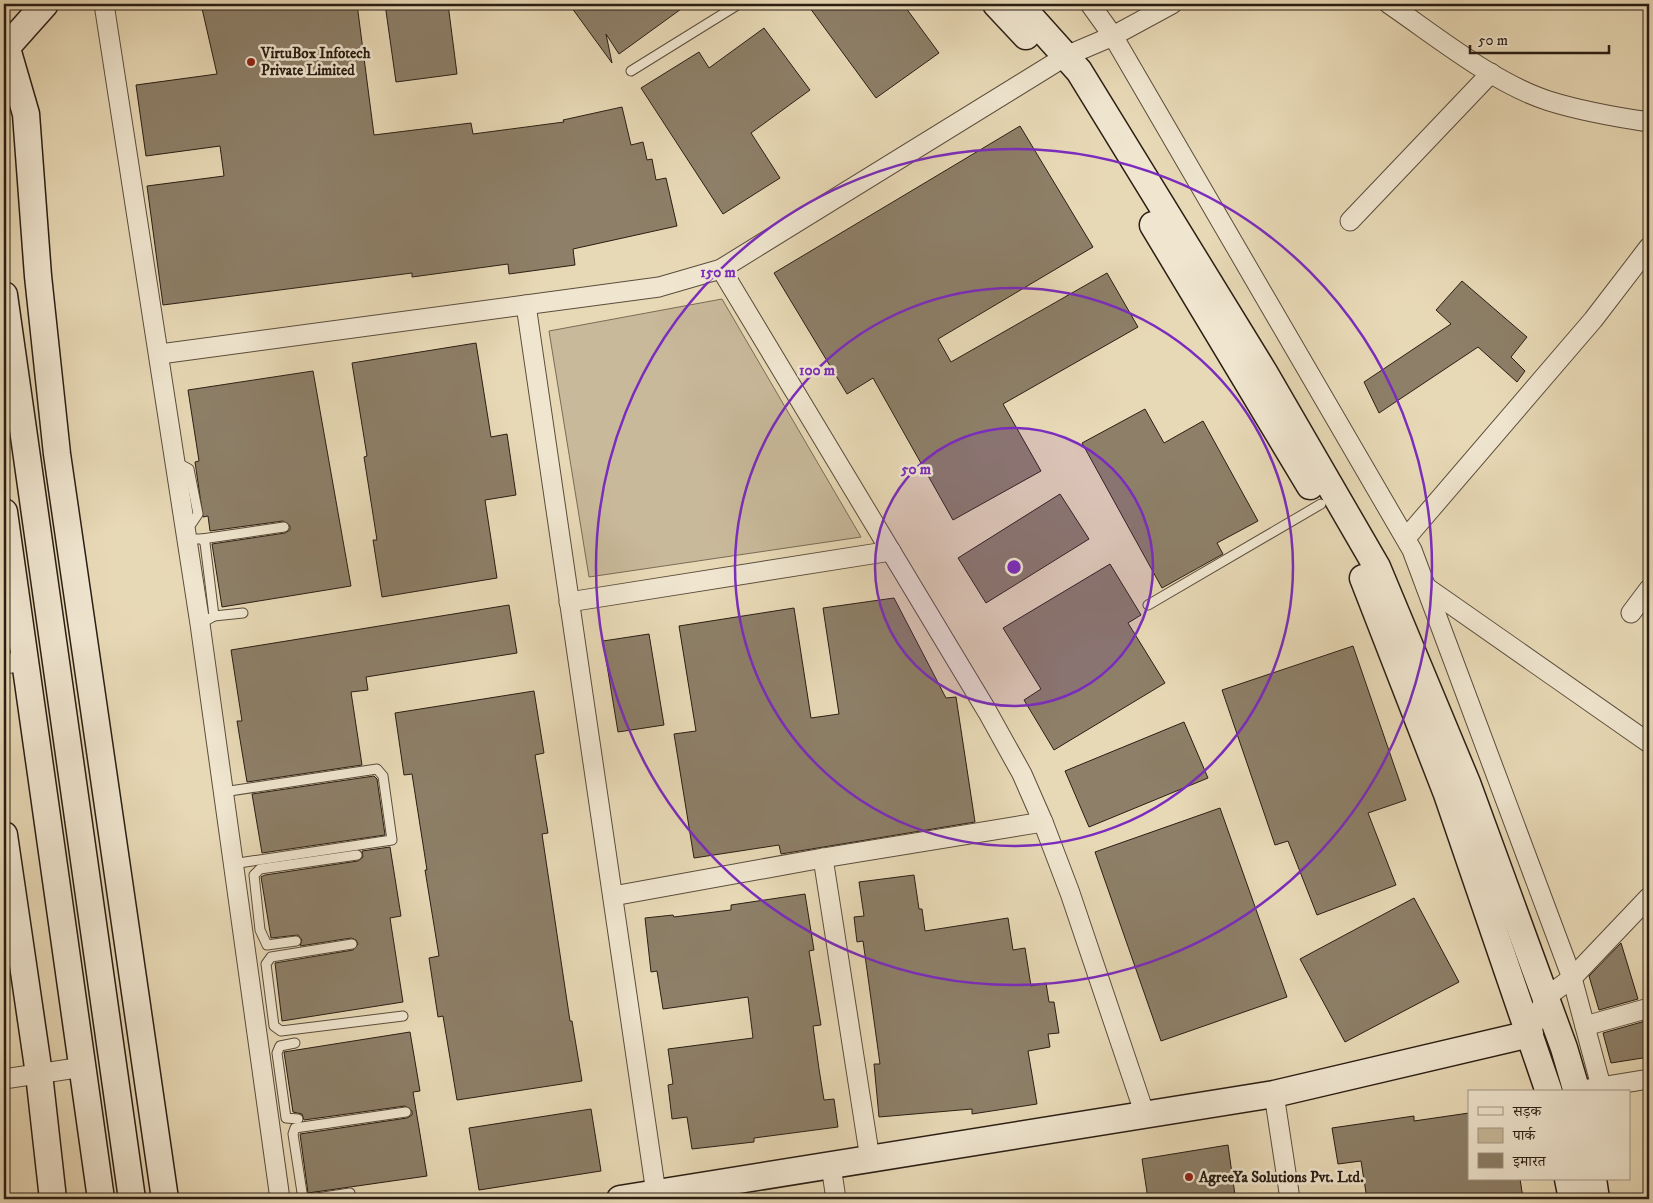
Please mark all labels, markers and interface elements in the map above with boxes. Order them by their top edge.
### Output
scale bar [1470,22,1609,54]
text: 50 m [1478,31,1508,50]
place label: VirtuBox Infotech Private Limited [260,44,371,80]
marker: VirtuBox Infotech Private Limited [245,56,257,68]
text: 150 m [700,263,736,282]
text: 100 m [799,361,836,380]
text: 50 m [900,460,932,479]
centre of rings [1005,558,1023,576]
legend [1468,1090,1630,1180]
text: सड़क [1512,1102,1542,1121]
text: पार्क [1512,1126,1536,1145]
text: इमारत [1512,1152,1547,1171]
place label: AgreeYa Solutions Pvt. Ltd. [1198,1168,1364,1187]
marker: AgreeYa Solutions Pvt. Ltd. [1183,1171,1195,1183]

